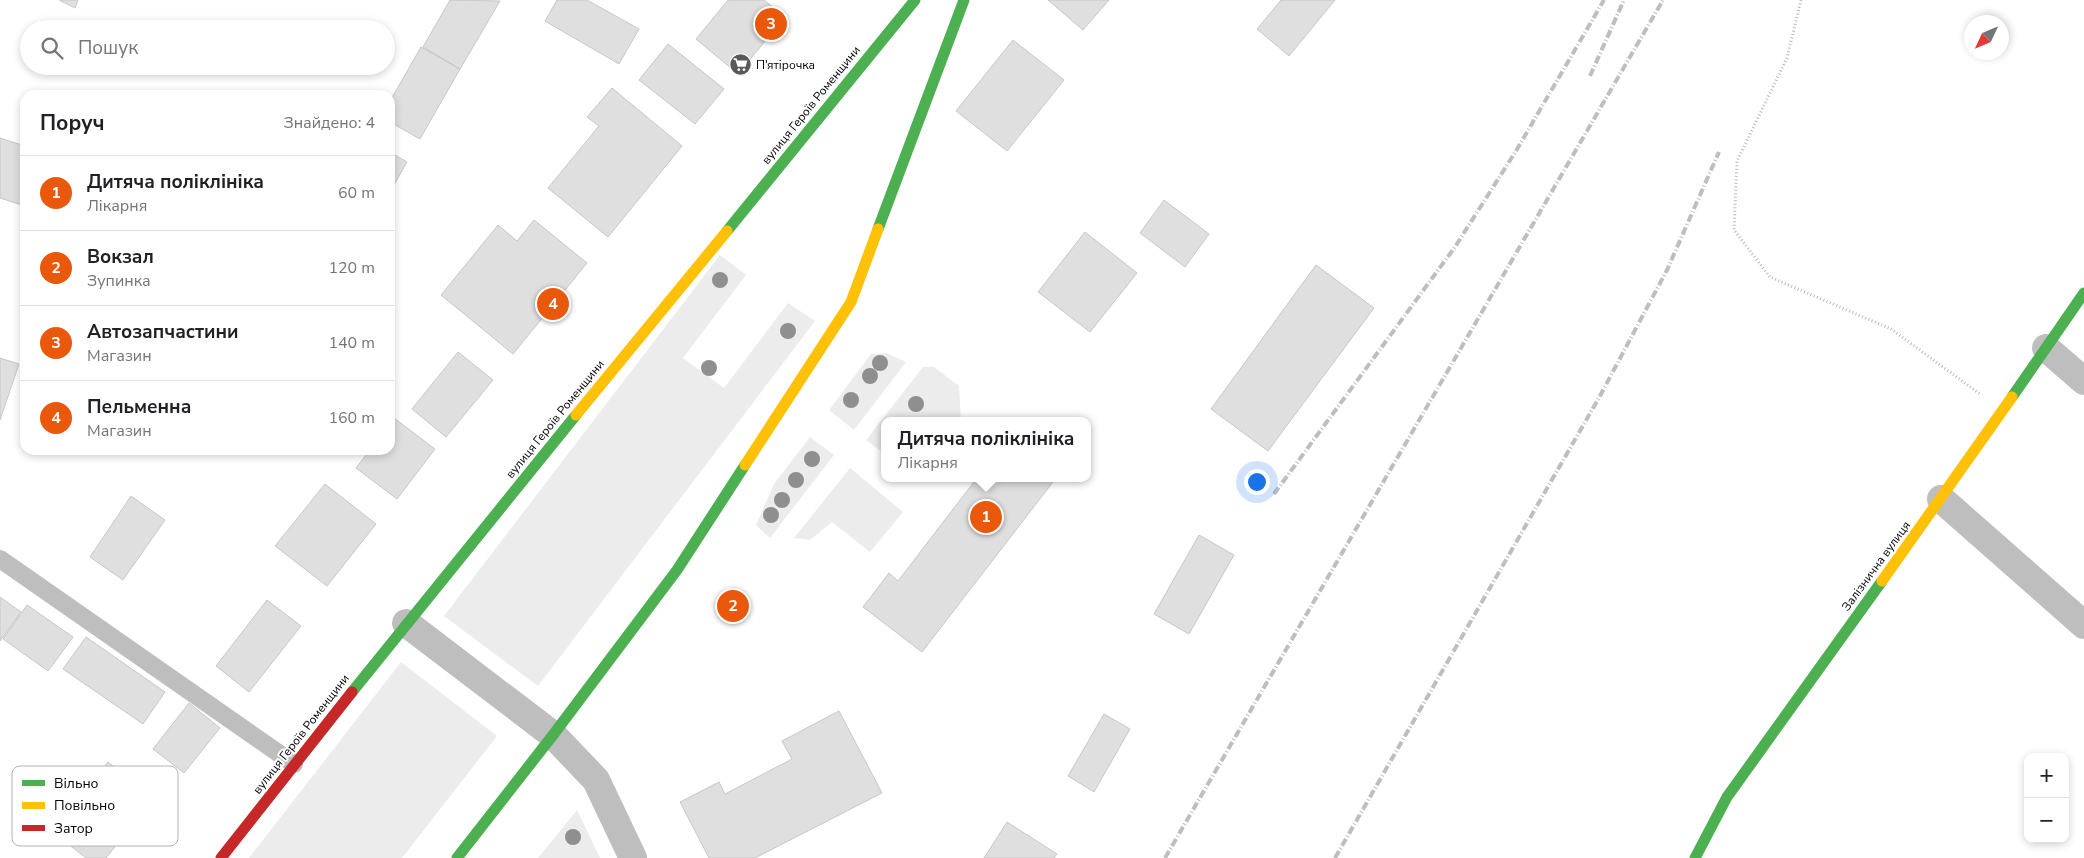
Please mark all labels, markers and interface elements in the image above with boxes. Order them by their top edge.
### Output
pin: 3 [755,5,787,43]
north arrow [1964,15,2009,60]
search box [20,20,395,75]
icon: search [38,34,66,62]
text: Пошук [78,35,138,61]
street label: вулиця Героїв Роменщини [758,43,864,167]
supermarket icon: П'ятірочка [728,53,752,77]
place label: П'ятірочка [756,57,815,73]
text: Поруч [40,109,105,137]
text: Знайдено: 4 [283,112,375,134]
text: Дитяча поліклініка [87,169,264,195]
text: 1 [51,182,61,204]
text: 60 m [338,182,375,204]
text: Лікарня [87,195,147,217]
text: Вокзал [87,244,154,270]
text: 2 [51,257,61,279]
text: 120 m [328,257,375,279]
text: Зупинка [87,270,151,292]
pin: 4 [537,285,569,323]
text: Автозапчастини [87,319,239,345]
text: 3 [51,332,61,354]
text: 140 m [328,332,375,354]
text: Магазин [87,345,152,367]
street label: вулиця Героїв Роменщини [502,357,608,481]
text: Пельменна [87,394,191,420]
text: 4 [51,407,61,429]
text: 160 m [328,407,375,429]
popup [881,417,1091,482]
text: Магазин [87,420,152,442]
text: Дитяча поліклініка [898,426,1075,452]
text: Лікарня [898,452,958,474]
your location [1244,469,1270,495]
pin: 1 [970,498,1002,536]
street label: Залізнична вулиця [1838,518,1914,614]
pin: 2 [717,587,749,625]
street label: вулиця Героїв Роменщини [249,671,353,797]
map controls [2024,753,2069,843]
button: + [2024,753,2069,798]
legend [12,766,178,846]
text: Вільно [54,774,99,793]
text: Повільно [54,796,115,815]
button: − [2024,798,2069,843]
text: Затор [54,819,93,838]

